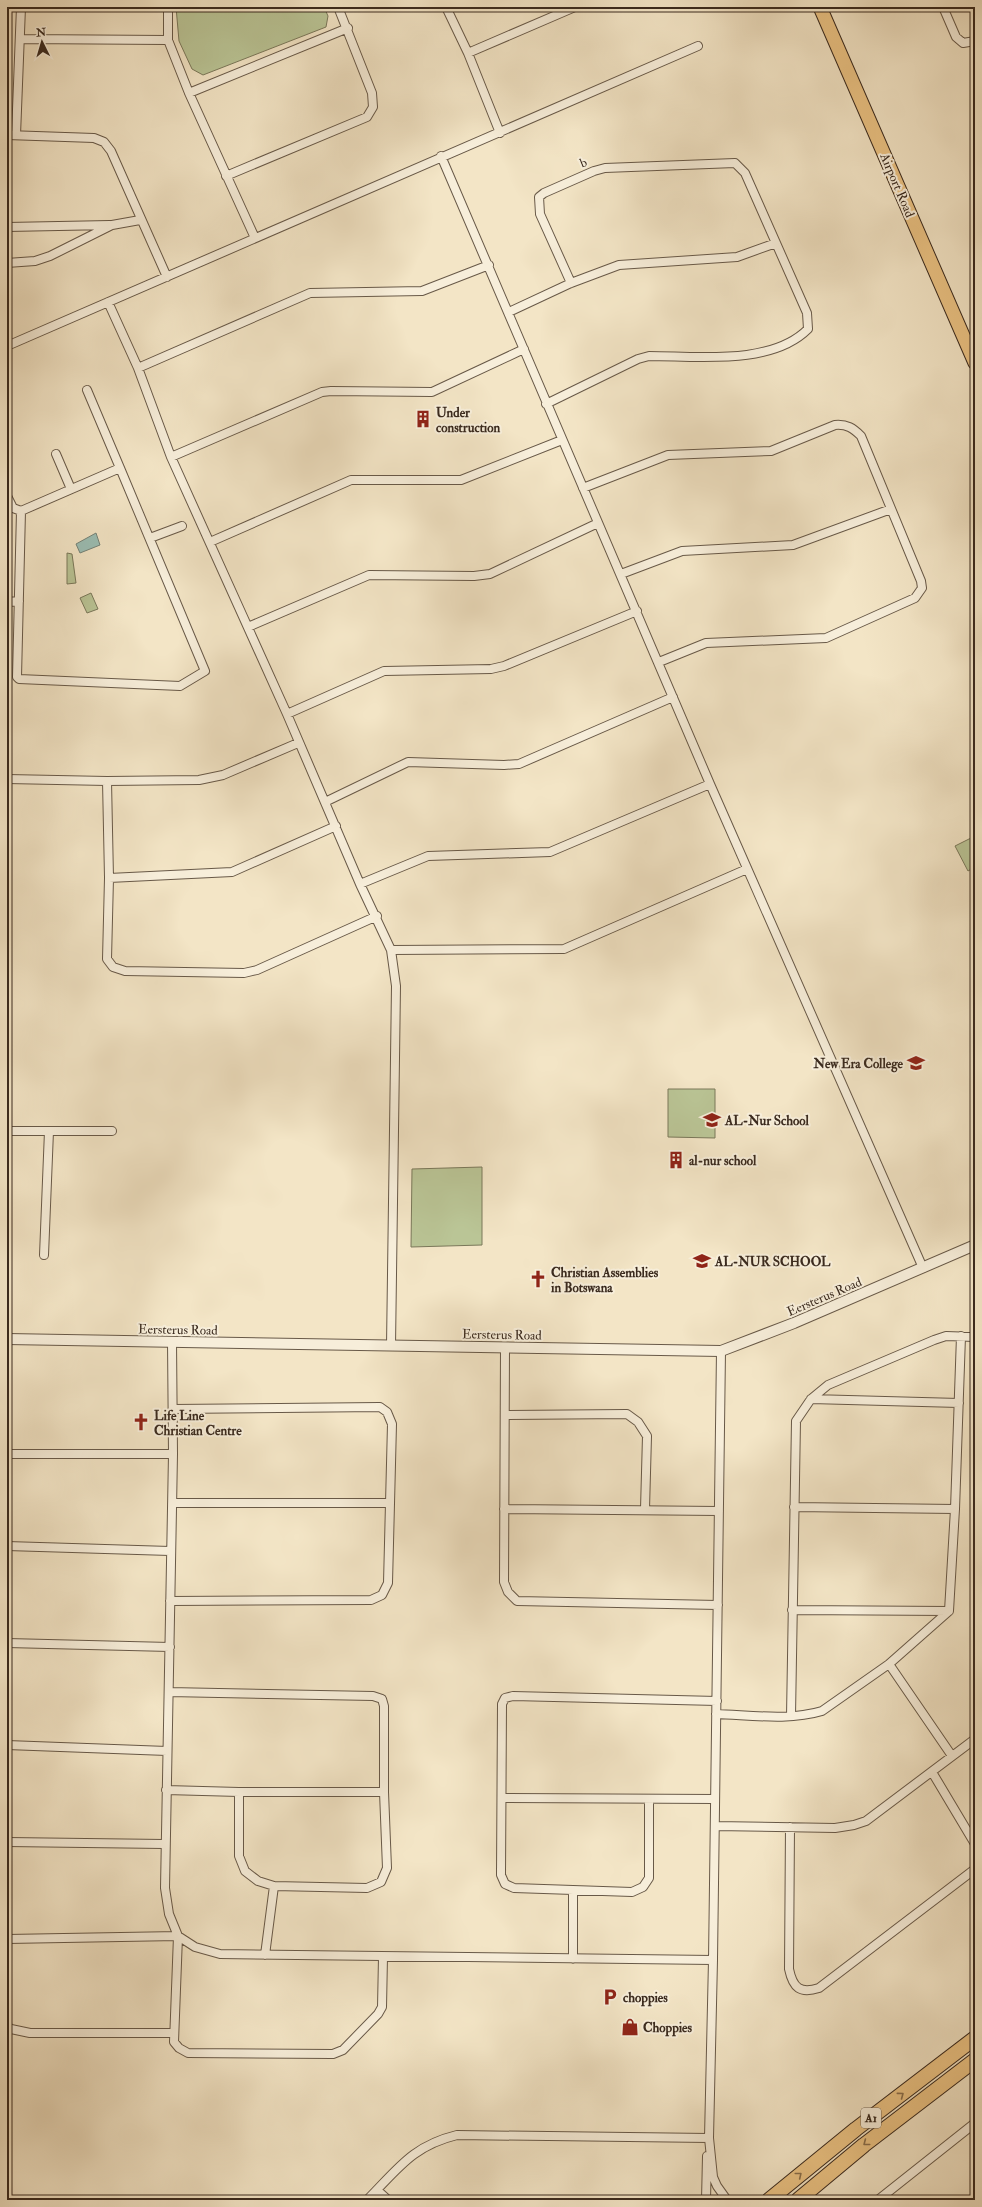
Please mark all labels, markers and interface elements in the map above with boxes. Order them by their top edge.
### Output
north arrow [22,22,62,62]
text: N [35,26,48,40]
street label: Airport Road [875,150,918,221]
street label: b [577,154,589,172]
place label: Under construction [436,405,501,436]
building icon: Under construction [413,409,433,429]
school or university icon: New Era College [906,1053,926,1073]
place label: New Era College [813,1056,904,1073]
school or university icon: AL-Nur School [702,1110,722,1130]
place label: AL-Nur School [724,1113,810,1129]
building icon: al-nur school [666,1150,686,1170]
place label: al-nur school [689,1153,757,1169]
school or university icon: AL-NUR SCHOOL [692,1251,712,1271]
place label: AL-NUR SCHOOL [714,1254,831,1270]
place label: Christian Assemblies in Botswana [550,1265,659,1296]
church icon: Christian Assemblies in Botswana [528,1269,548,1289]
street label: Eersterus Road [785,1274,865,1320]
street label: Eersterus Road [138,1321,219,1339]
street label: Eersterus Road [462,1326,543,1344]
place label: Life Line Christian Centre [154,1408,242,1439]
church icon: Life Line Christian Centre [131,1412,151,1432]
parking icon: choppies [600,1987,620,2007]
place label: choppies [623,1990,668,2007]
shop icon: Choppies [620,2017,640,2037]
place label: Choppies [643,2020,693,2037]
one-way arrow [896,2093,903,2100]
road number: A1 [861,2108,881,2128]
one-way arrow [864,2139,871,2146]
one-way arrow [794,2173,801,2180]

